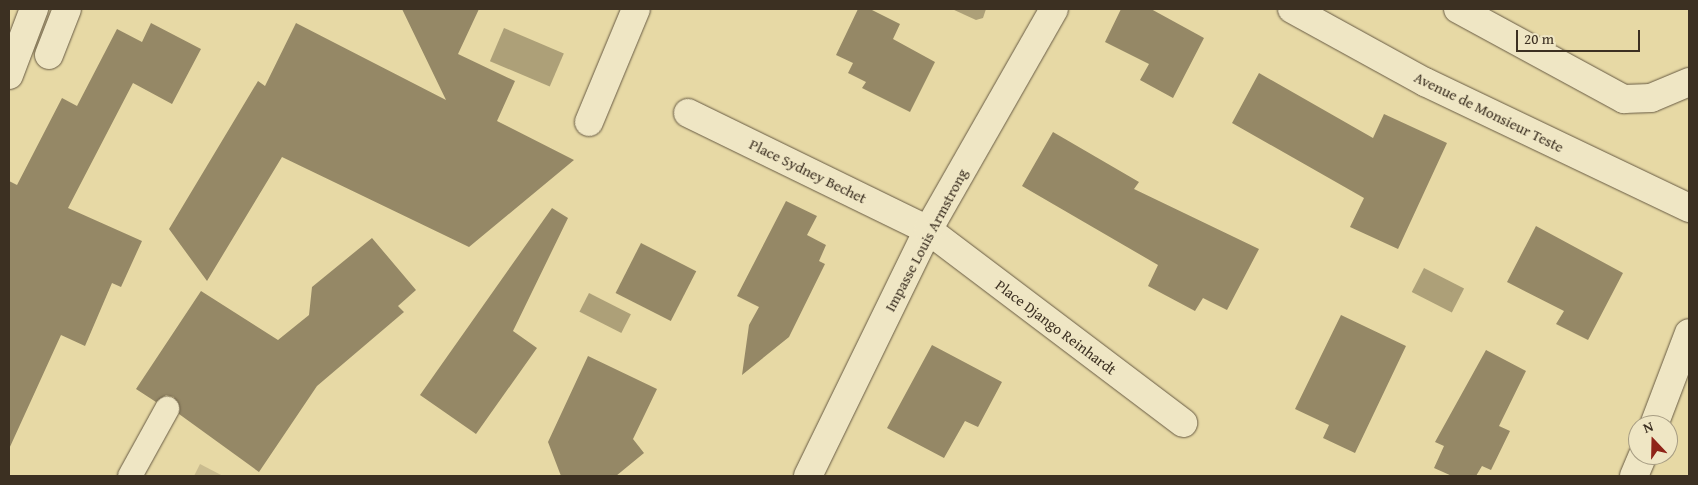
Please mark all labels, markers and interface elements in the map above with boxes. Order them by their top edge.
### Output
scale bar [1518,20,1642,52]
text: 20 m [1524,28,1554,49]
street label: Avenue de Monsieur Teste [1411,68,1567,156]
street label: Place Sydney Bechet [746,135,870,207]
street label: Impasse Louis Armstrong [881,166,971,314]
street label: Place Django Reinhardt [992,276,1120,378]
north arrow [1628,415,1678,465]
text: N [1640,416,1656,438]

